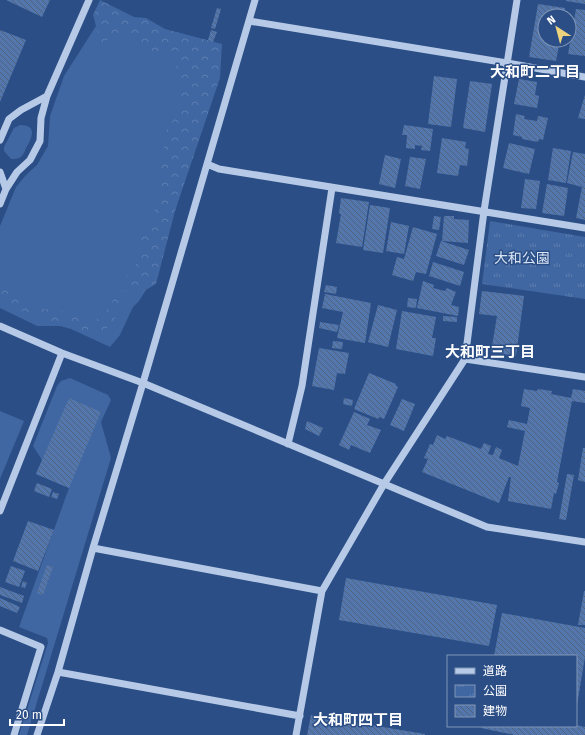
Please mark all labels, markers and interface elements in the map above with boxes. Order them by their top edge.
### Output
north arrow [537,8,577,48]
text: N [545,13,558,28]
district label: 大和町二丁目 [490,63,580,81]
park label: 大和公園 [494,250,550,267]
district label: 大和町三丁目 [445,343,535,361]
legend [447,655,577,727]
text: 道路 [483,664,507,678]
text: 公園 [483,684,507,698]
scale bar [10,701,64,727]
text: 建物 [483,704,507,718]
text: 20 m [16,708,42,722]
district label: 大和町四丁目 [313,711,403,729]

